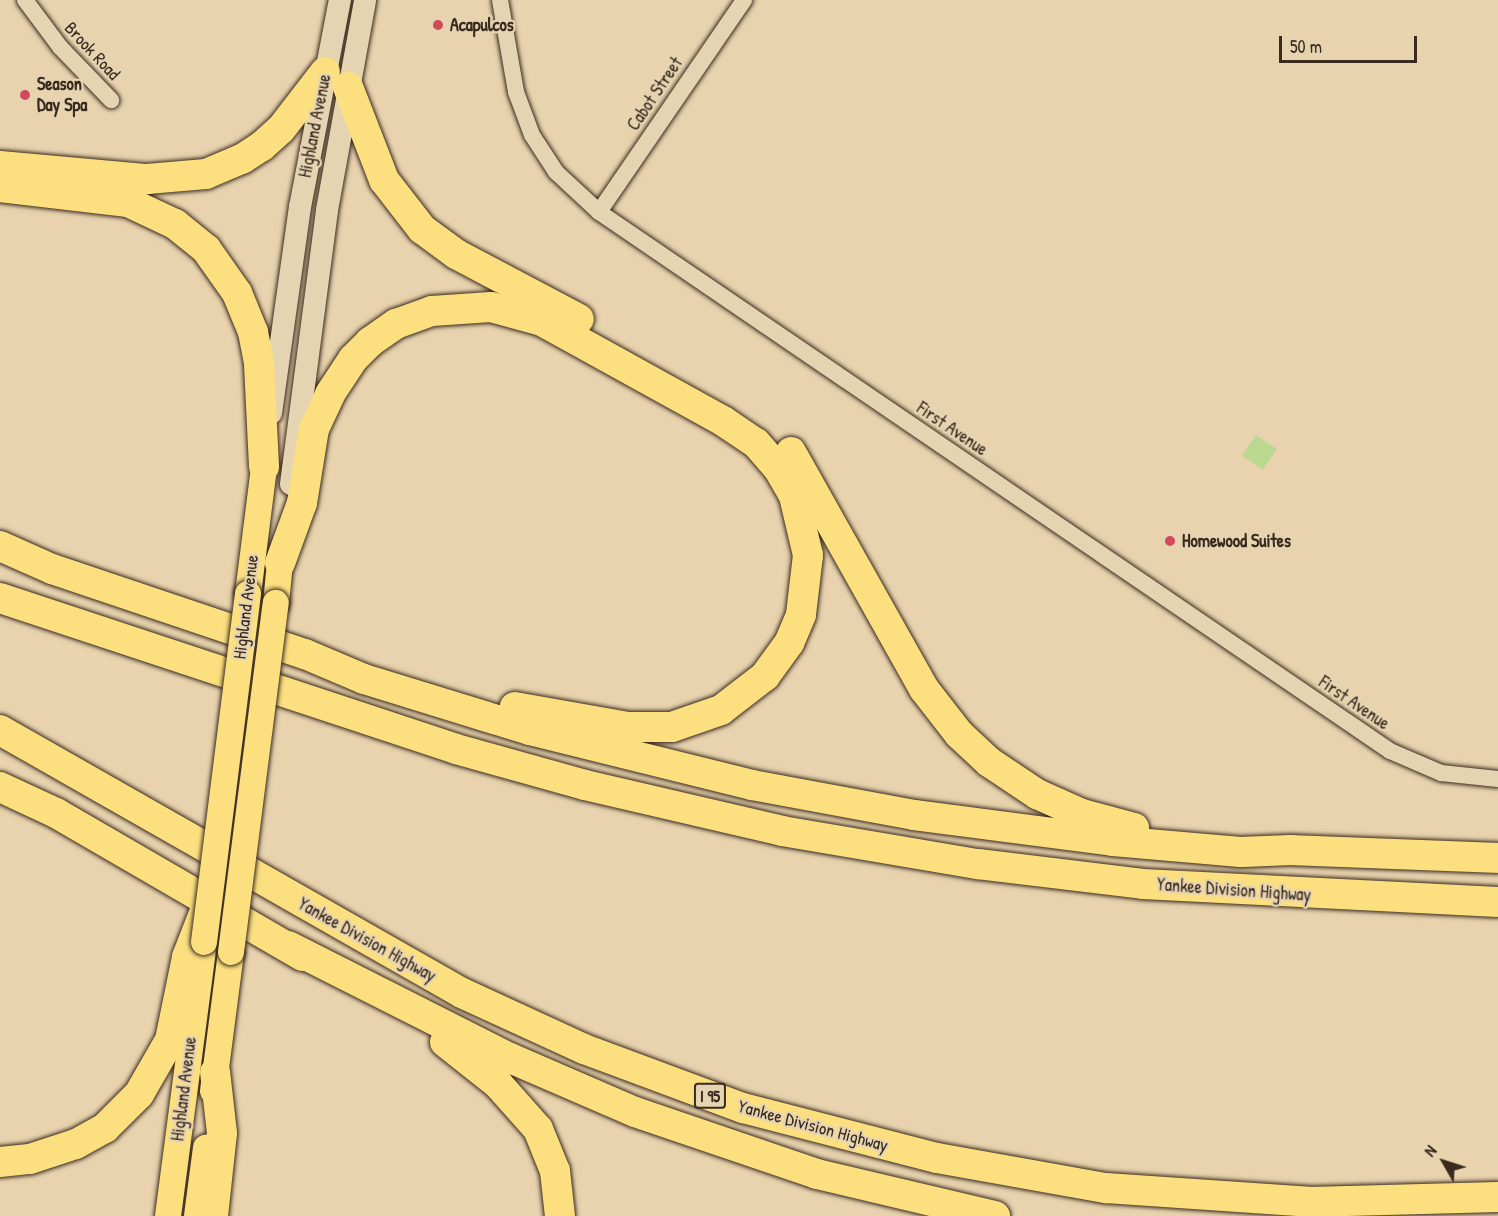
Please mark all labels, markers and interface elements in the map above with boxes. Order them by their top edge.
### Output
place label: Acapulcos [450,14,514,36]
street label: Brook Road [60,17,124,85]
marker: Acapulcos [431,18,445,32]
scale bar [1282,24,1420,62]
text: 50 m [1290,34,1322,59]
street label: Cabot Street [623,53,687,135]
street label: Highland Avenue [294,72,336,180]
place label: Season Day Spa [37,74,87,116]
marker: Season Day Spa [18,88,32,102]
street label: First Avenue [913,398,991,460]
place label: Homewood Suites [1182,530,1291,552]
marker: Homewood Suites [1163,534,1177,548]
street label: Highland Avenue [229,554,263,660]
street label: First Avenue [1315,672,1393,734]
street label: Yankee Division Highway [1156,874,1312,906]
street label: Yankee Division Highway [294,893,440,987]
street label: Highland Avenue [167,1036,201,1142]
road number: I 95 [694,1083,726,1109]
street label: Yankee Division Highway [736,1096,890,1156]
north arrow [1414,1132,1474,1192]
text: N [1419,1140,1441,1161]

